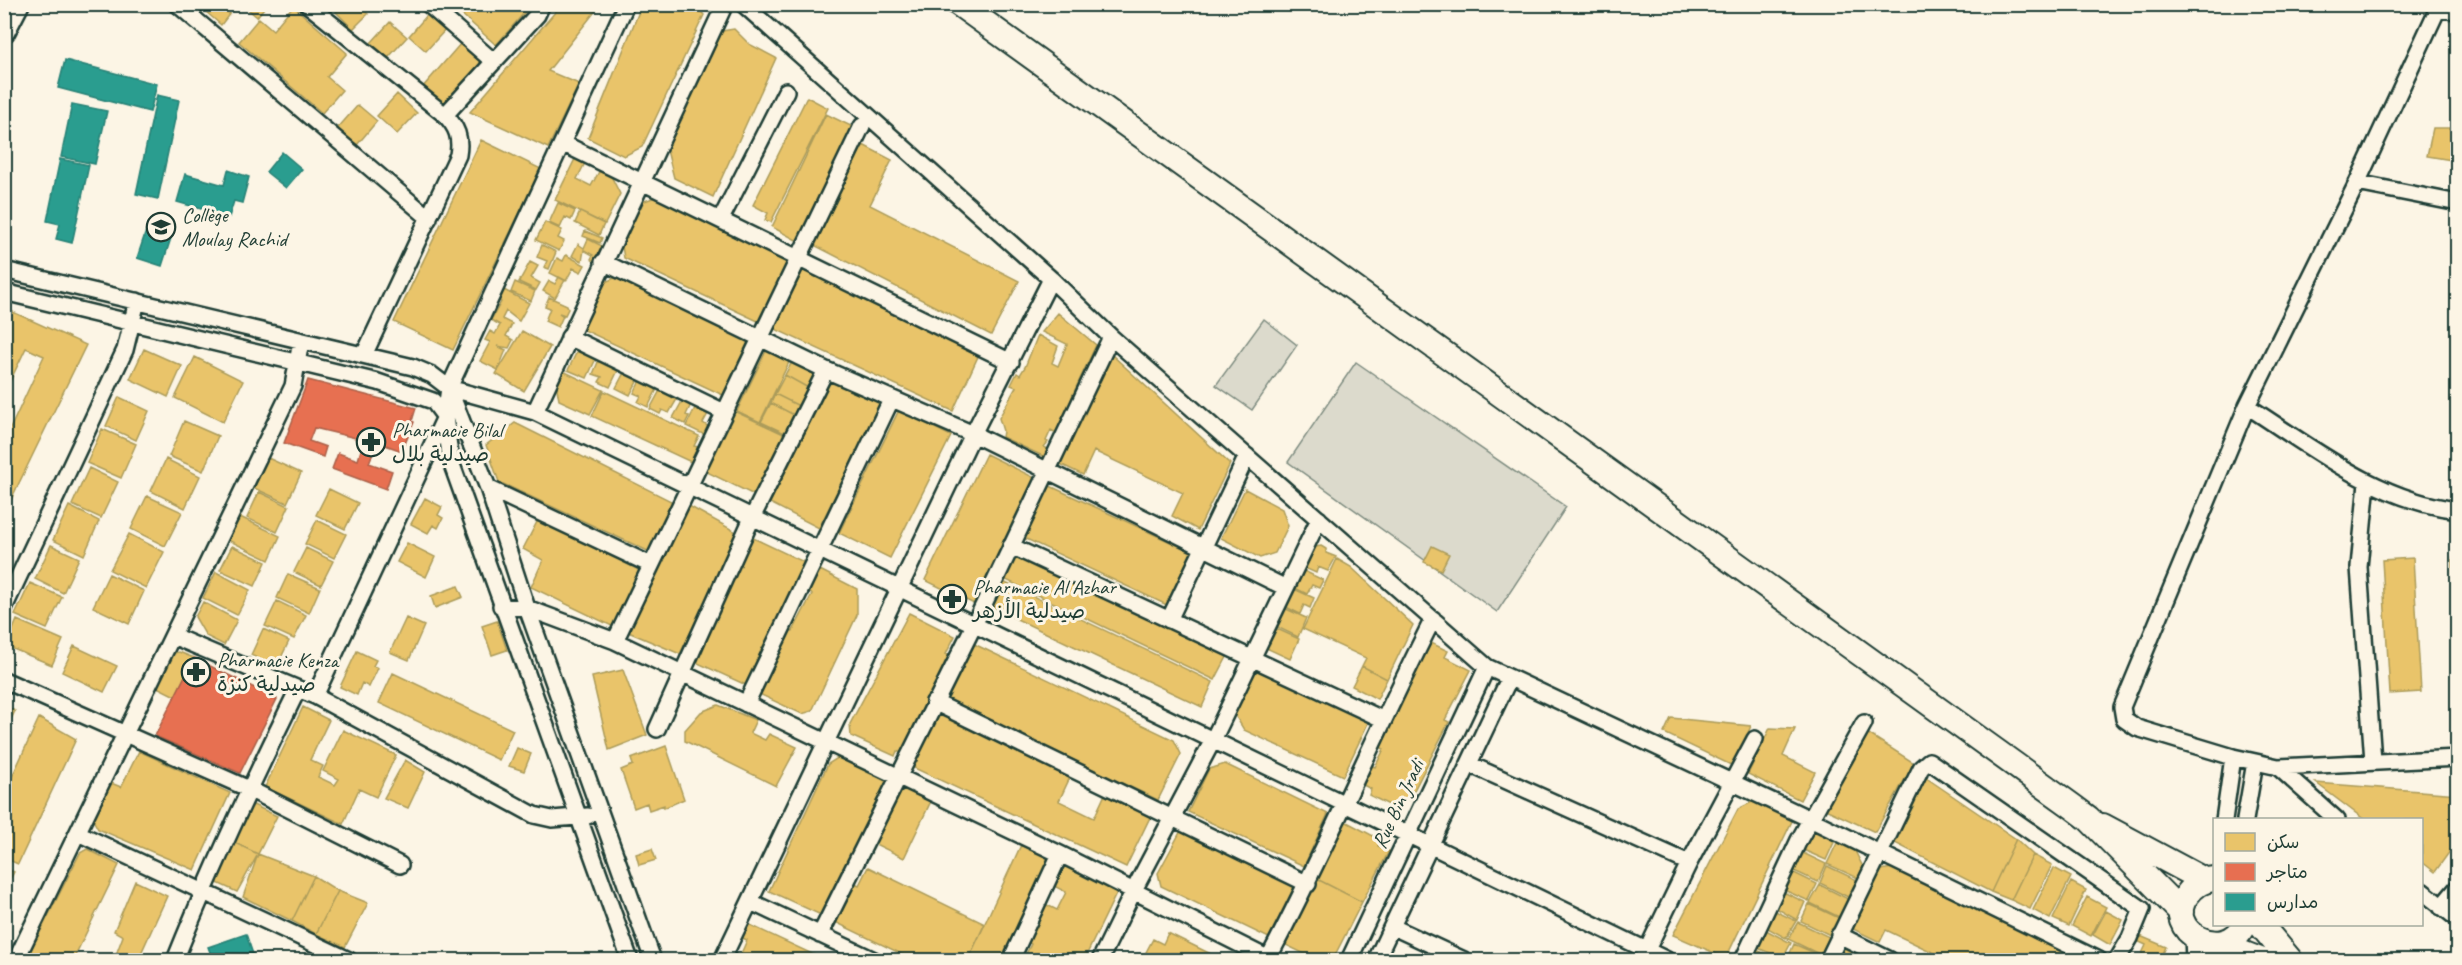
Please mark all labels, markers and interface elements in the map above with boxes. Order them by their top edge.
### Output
place label: Collège Moulay Rachid [182,202,290,252]
school or university icon: Collège Moulay Rachid [145,211,177,243]
place label: Pharmacie Bilal صيدلية بلال [392,417,506,467]
pharmacy icon: Pharmacie Bilal صيدلية بلال [355,426,387,458]
place label: Pharmacie Al Azhar صيدلية الأزهر [971,574,1117,624]
pharmacy icon: Pharmacie Al Azhar صيدلية الأزهر [936,583,968,615]
place label: Pharmacie Kenza صيدلية كنزة [217,647,341,697]
pharmacy icon: Pharmacie Kenza صيدلية كنزة [180,656,212,688]
street label: Rue Bin Jradi [1366,753,1431,852]
legend [2213,818,2423,926]
text: سكن [2267,831,2299,853]
text: متاجر [2265,861,2308,883]
text: مدارس [2267,891,2318,913]

